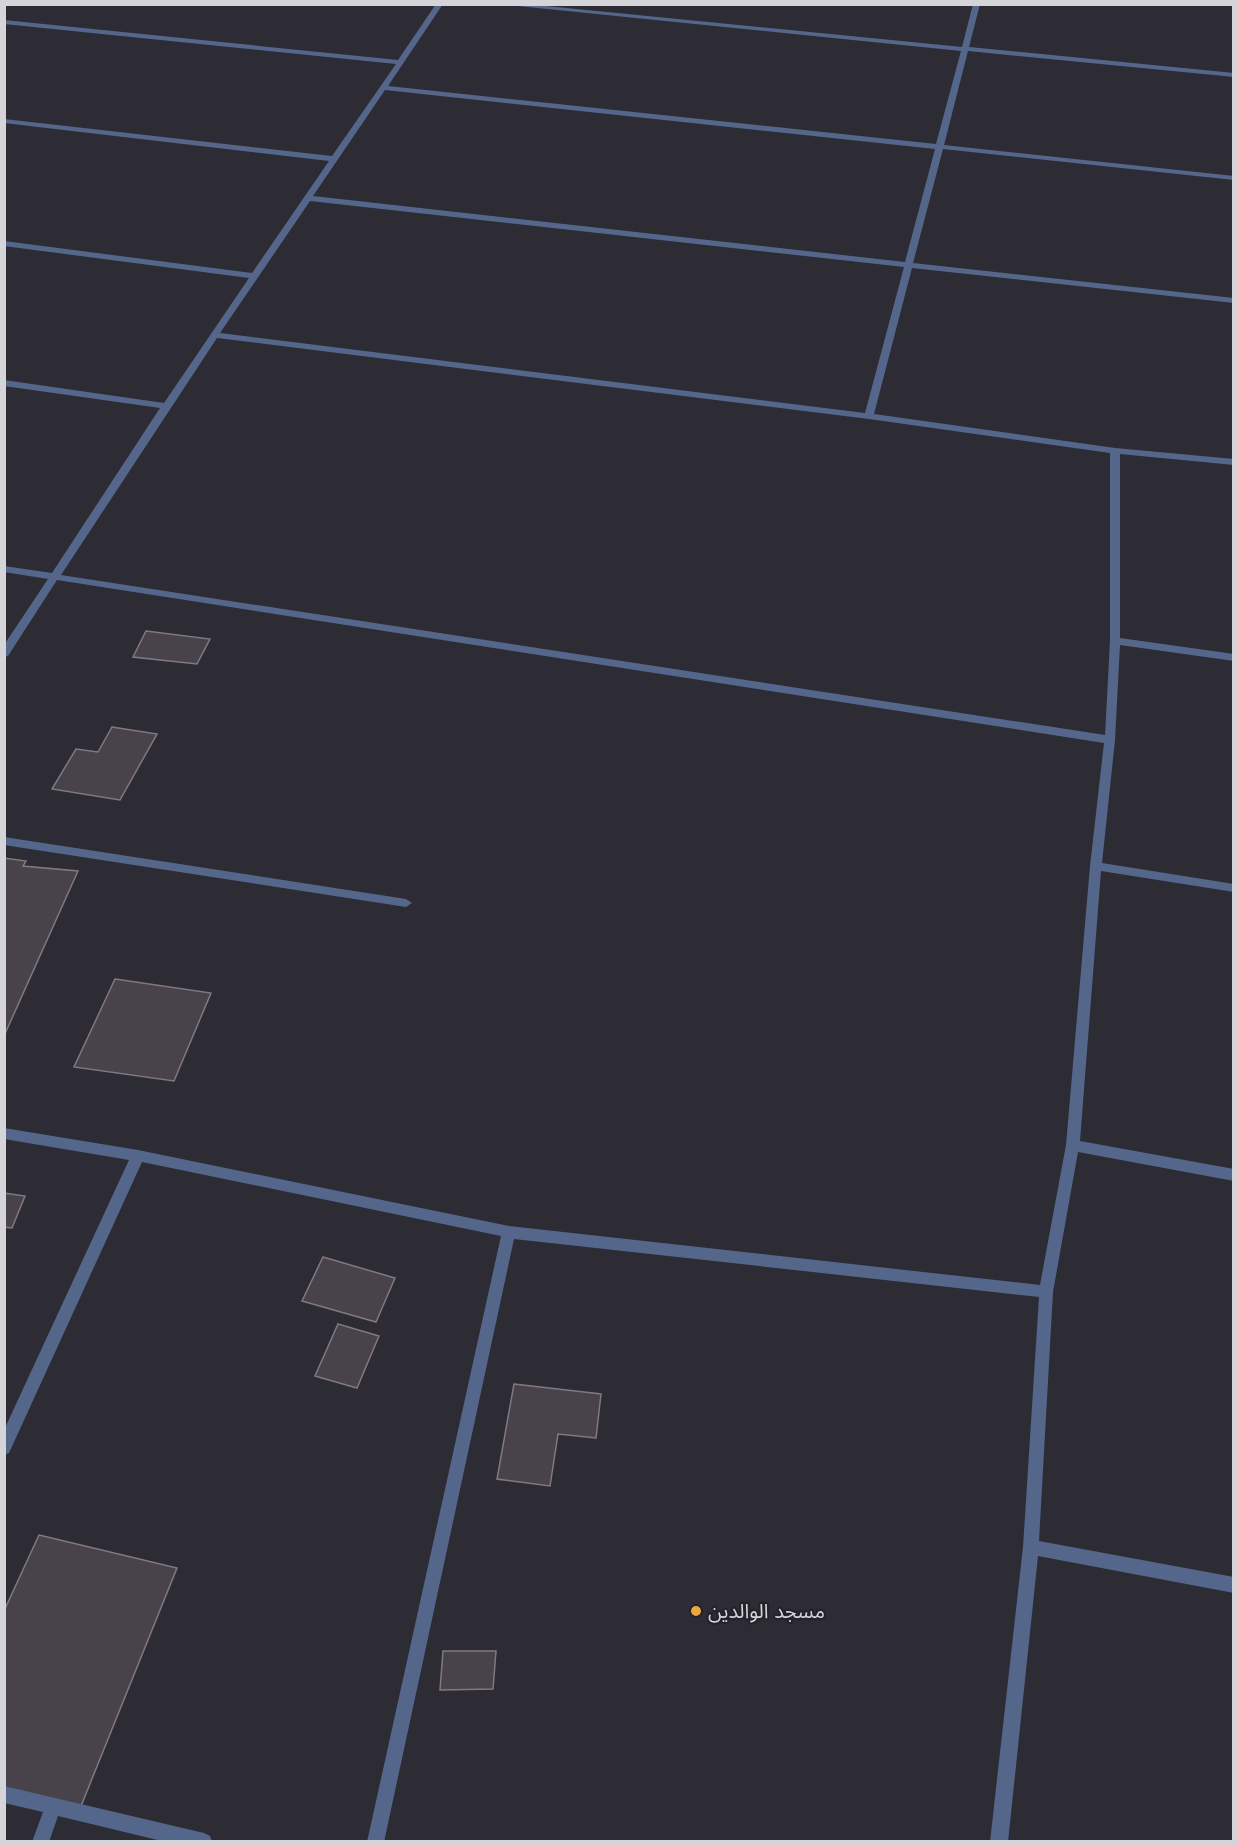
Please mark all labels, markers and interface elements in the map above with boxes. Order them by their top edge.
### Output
place label: مسجد الوالدين [708,1600,825,1623]
marker: مسجد الوالدين [689,1604,703,1618]

